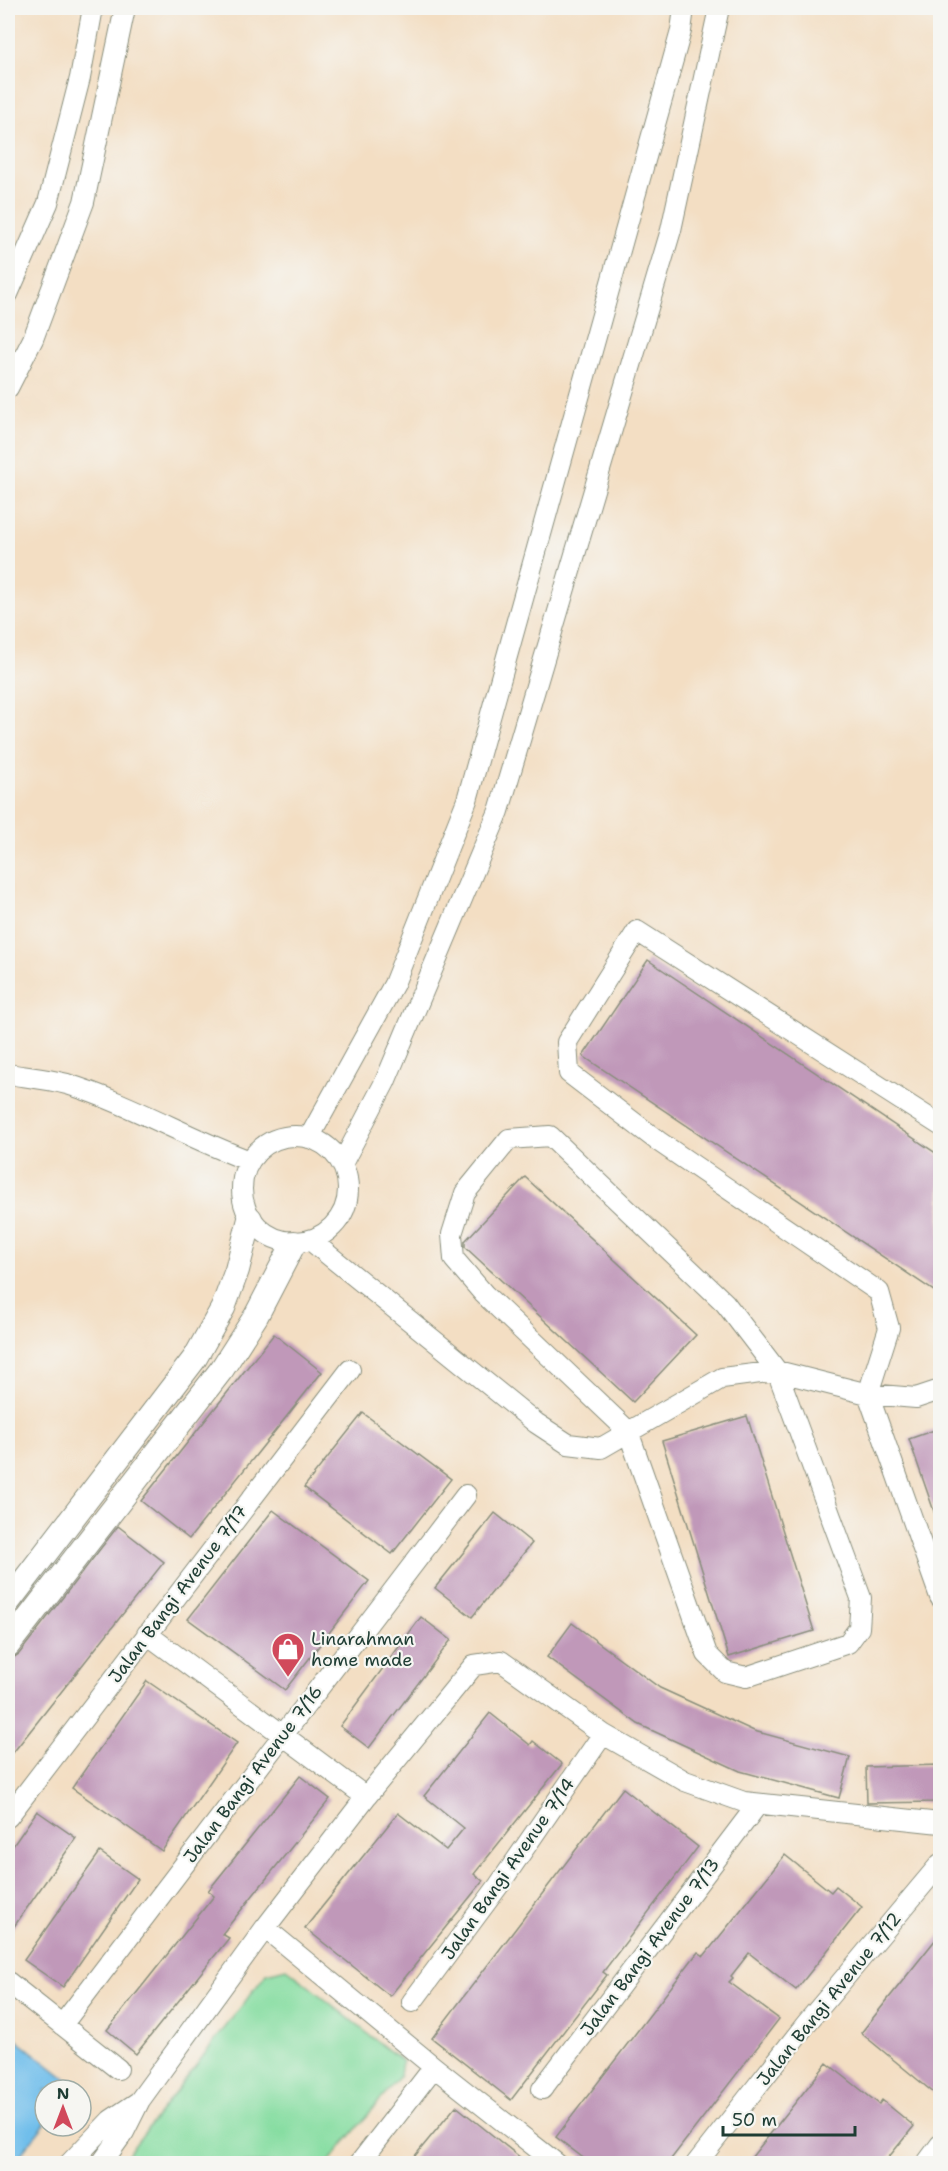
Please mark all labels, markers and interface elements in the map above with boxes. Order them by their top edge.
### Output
street label: Jalan Bangi Avenue 7/17 [103,1500,253,1688]
place label: Linarahman home made [311,1627,414,1672]
shop icon: Linarahman home made [270,1631,306,1678]
street label: Jalan Bangi Avenue 7/16 [178,1680,328,1868]
street label: Jalan Bangi Avenue 7/14 [436,1773,580,1965]
street label: Jalan Bangi Avenue 7/13 [575,1853,725,2041]
street label: Jalan Bangi Avenue 7/12 [751,1907,907,2091]
north arrow [33,2078,93,2138]
text: N [57,2083,69,2104]
scale bar [723,2099,855,2137]
text: 50 m [732,2108,777,2132]

